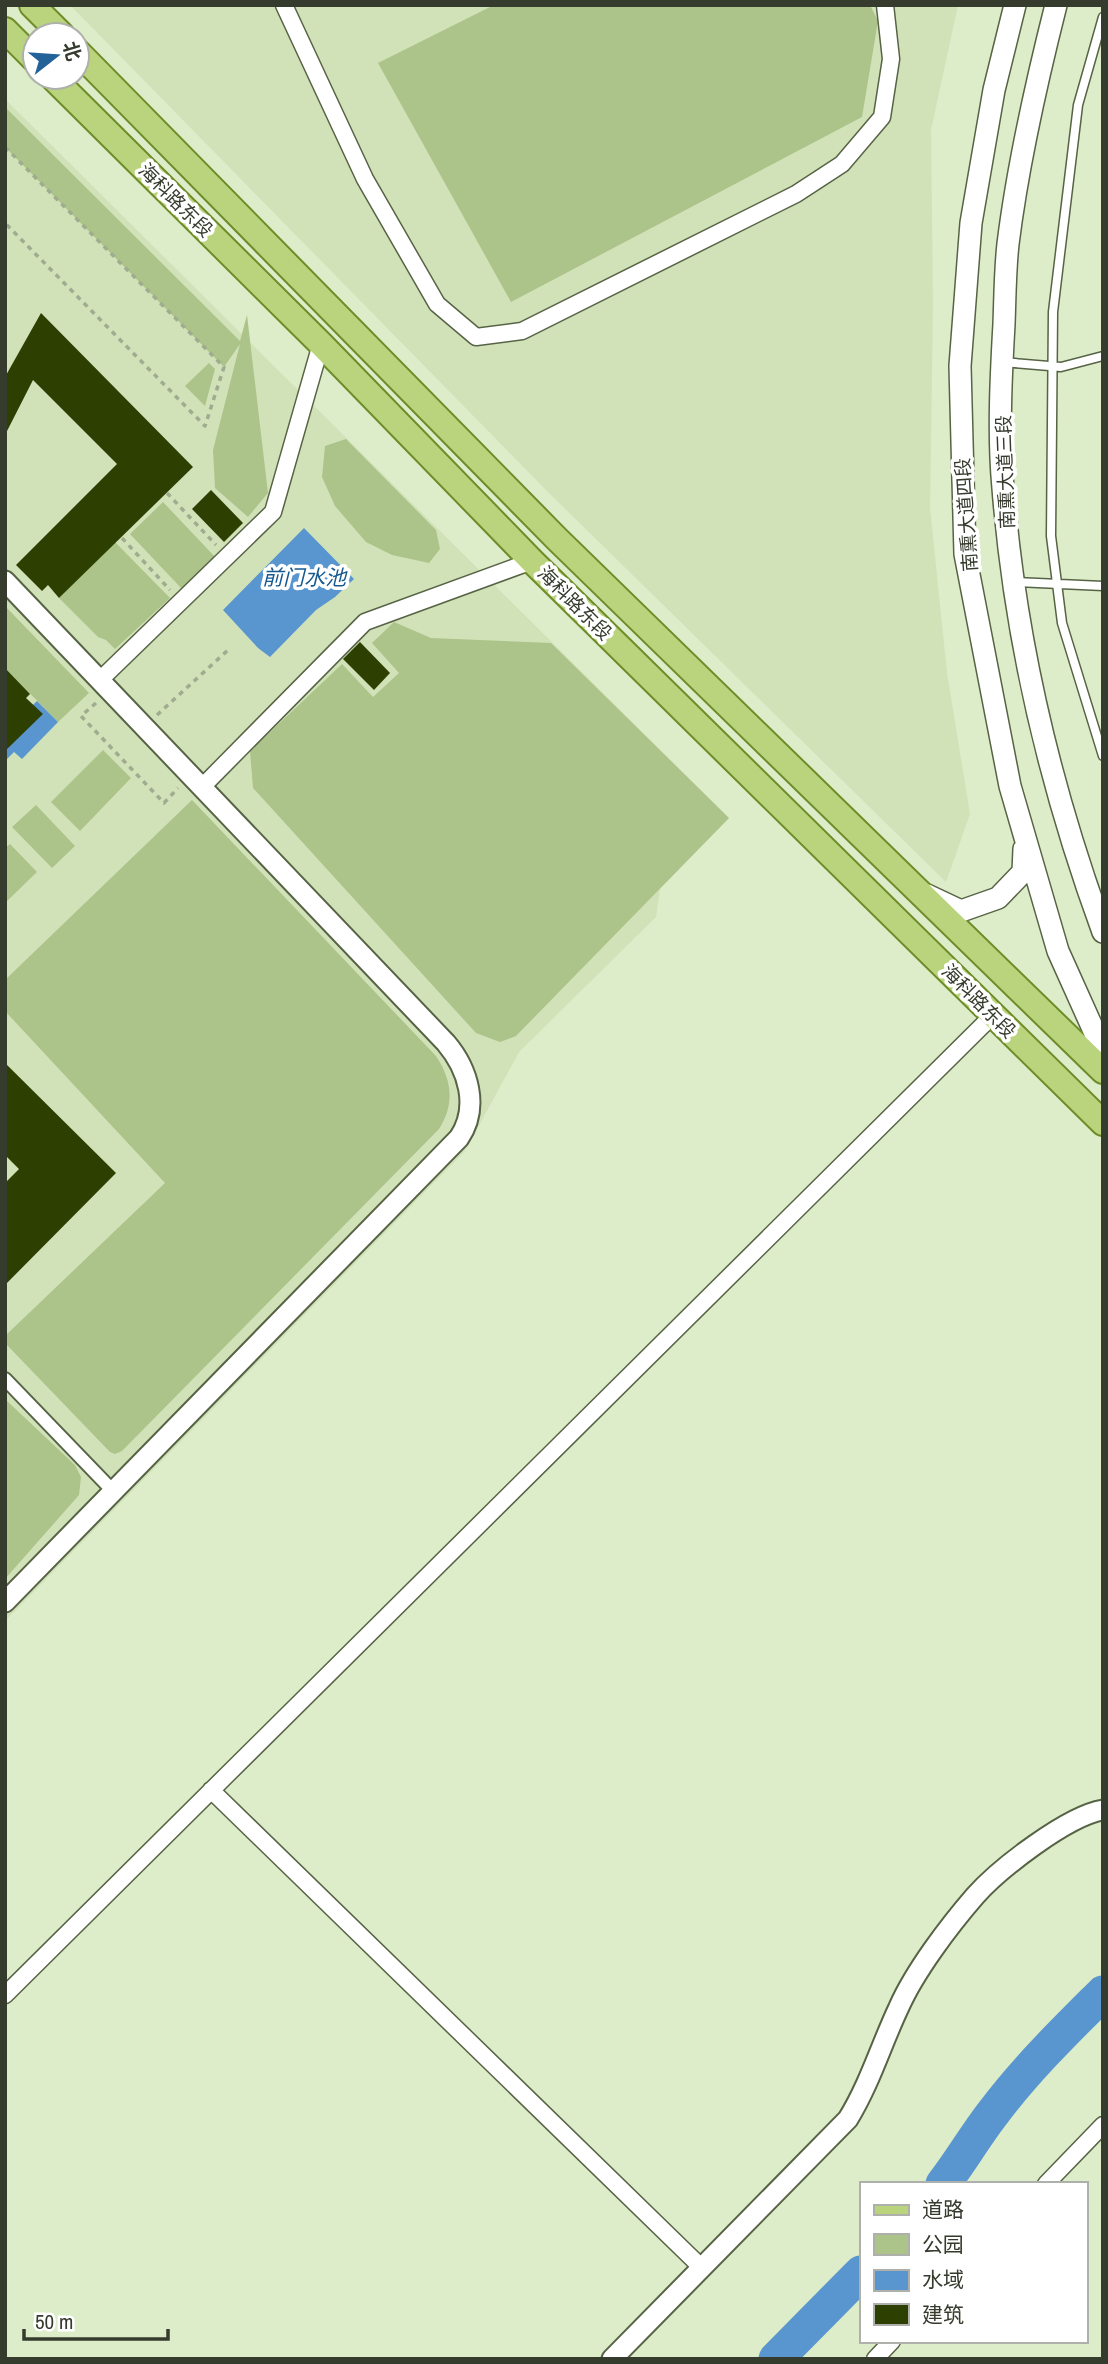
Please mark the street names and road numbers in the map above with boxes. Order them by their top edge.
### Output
street label: 海科路东段 [133,157,219,243]
street label: 南熏大道三段 [990,415,1020,529]
street label: 南熏大道四段 [949,457,983,573]
street label: 海科路东段 [532,560,618,646]
street label: 海科路东段 [936,958,1022,1044]

